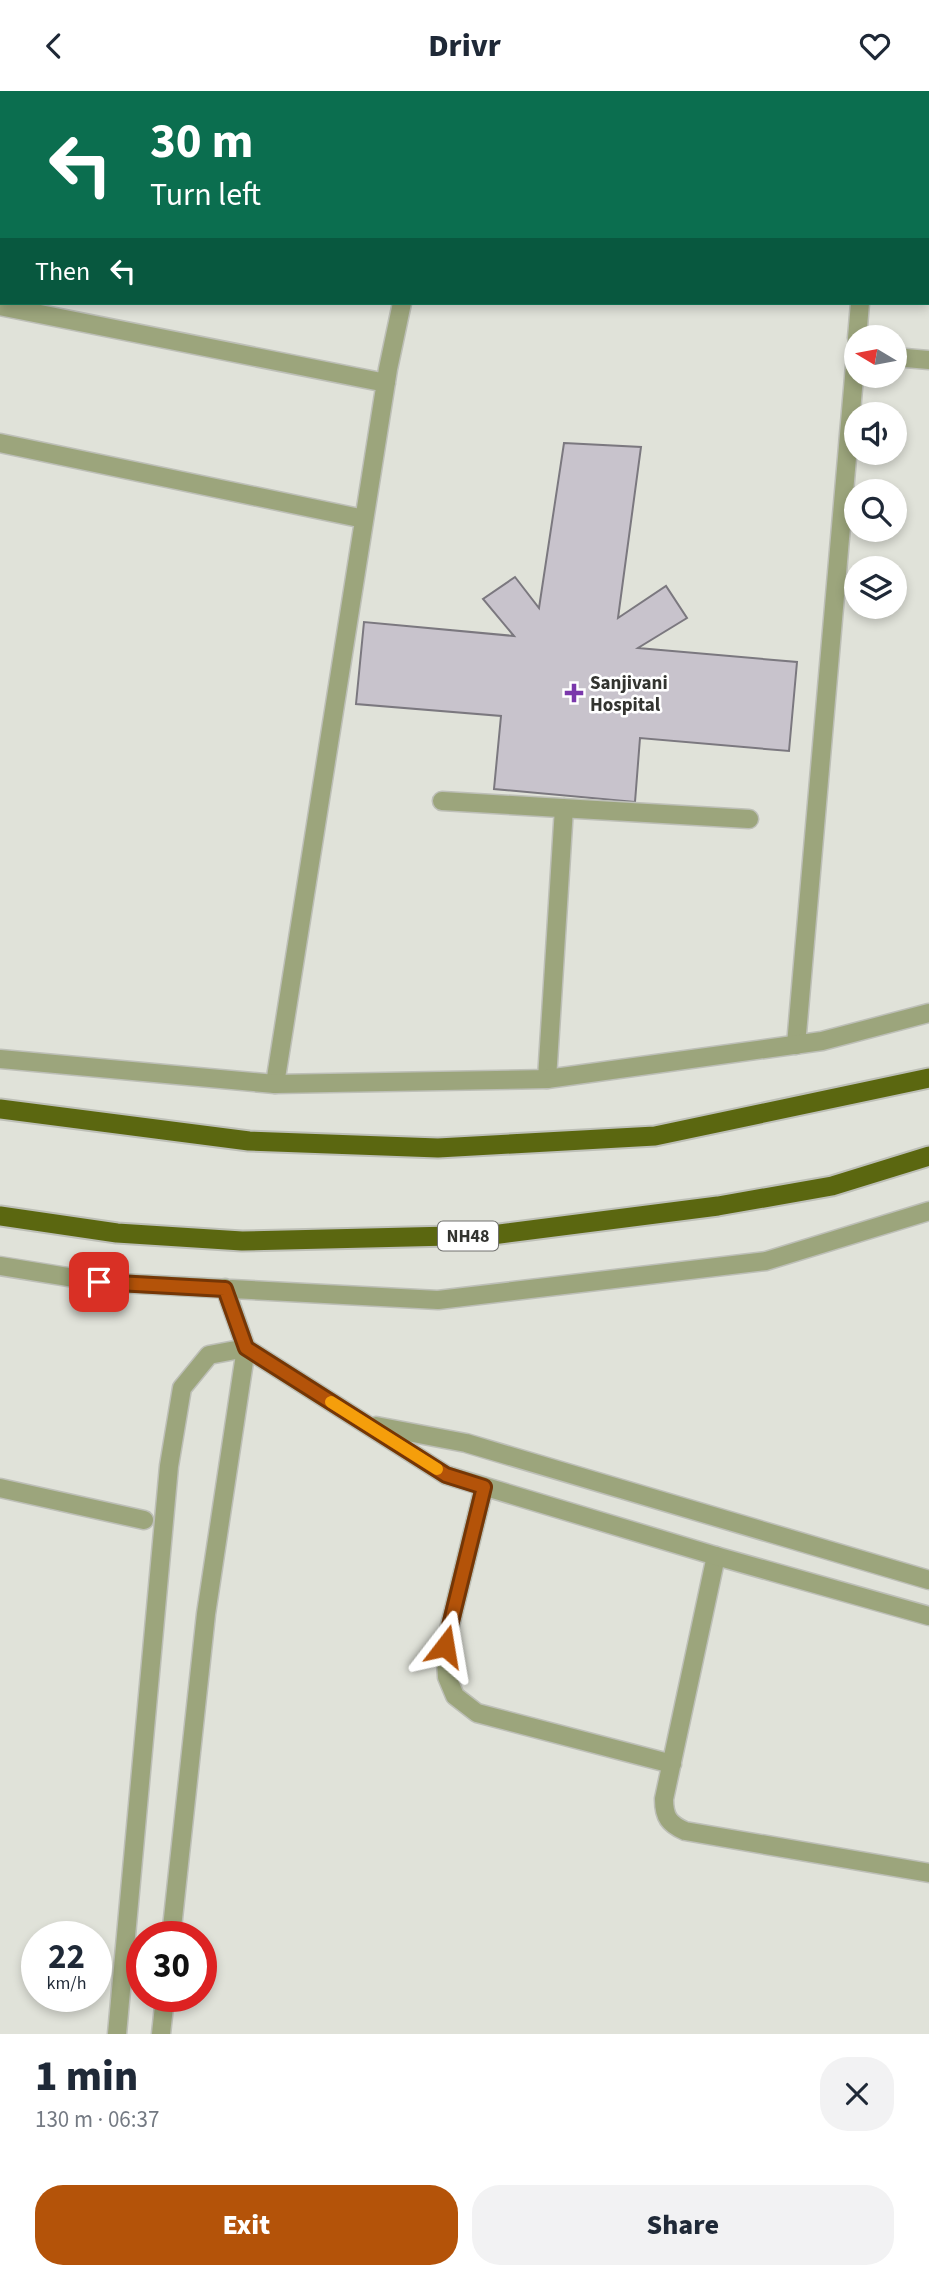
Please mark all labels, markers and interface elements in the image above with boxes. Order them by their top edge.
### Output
text: Drivr [428,23,501,69]
icon: back [35,27,73,65]
icon: heart [856,27,894,65]
text: 30 m [150,107,254,177]
icon: left [35,119,126,210]
text: Turn left [150,172,261,218]
icon: left [104,252,142,290]
text: Then [35,253,90,290]
north arrow [844,325,906,389]
map controls [844,325,907,619]
button: sound [844,402,907,465]
button: search [844,479,907,542]
button: layers [844,556,907,619]
place label: Sanjivani Hospital [590,670,668,719]
marker: Sanjivani Hospital [564,683,584,703]
road number: NH48 [438,1221,498,1251]
pin [69,1252,129,1312]
icon: arrive [80,1263,118,1301]
position arrow [408,1609,482,1683]
speed limit sign: 30 [126,1921,217,2012]
text: 22 [48,1932,85,1982]
text: km/h [47,1971,86,1996]
text: 1 min [35,2047,138,2107]
button: close [820,2057,894,2131]
text: 130 m · 06:37 [35,2103,159,2136]
button: Exit [35,2185,458,2265]
button: Share [472,2185,894,2265]

